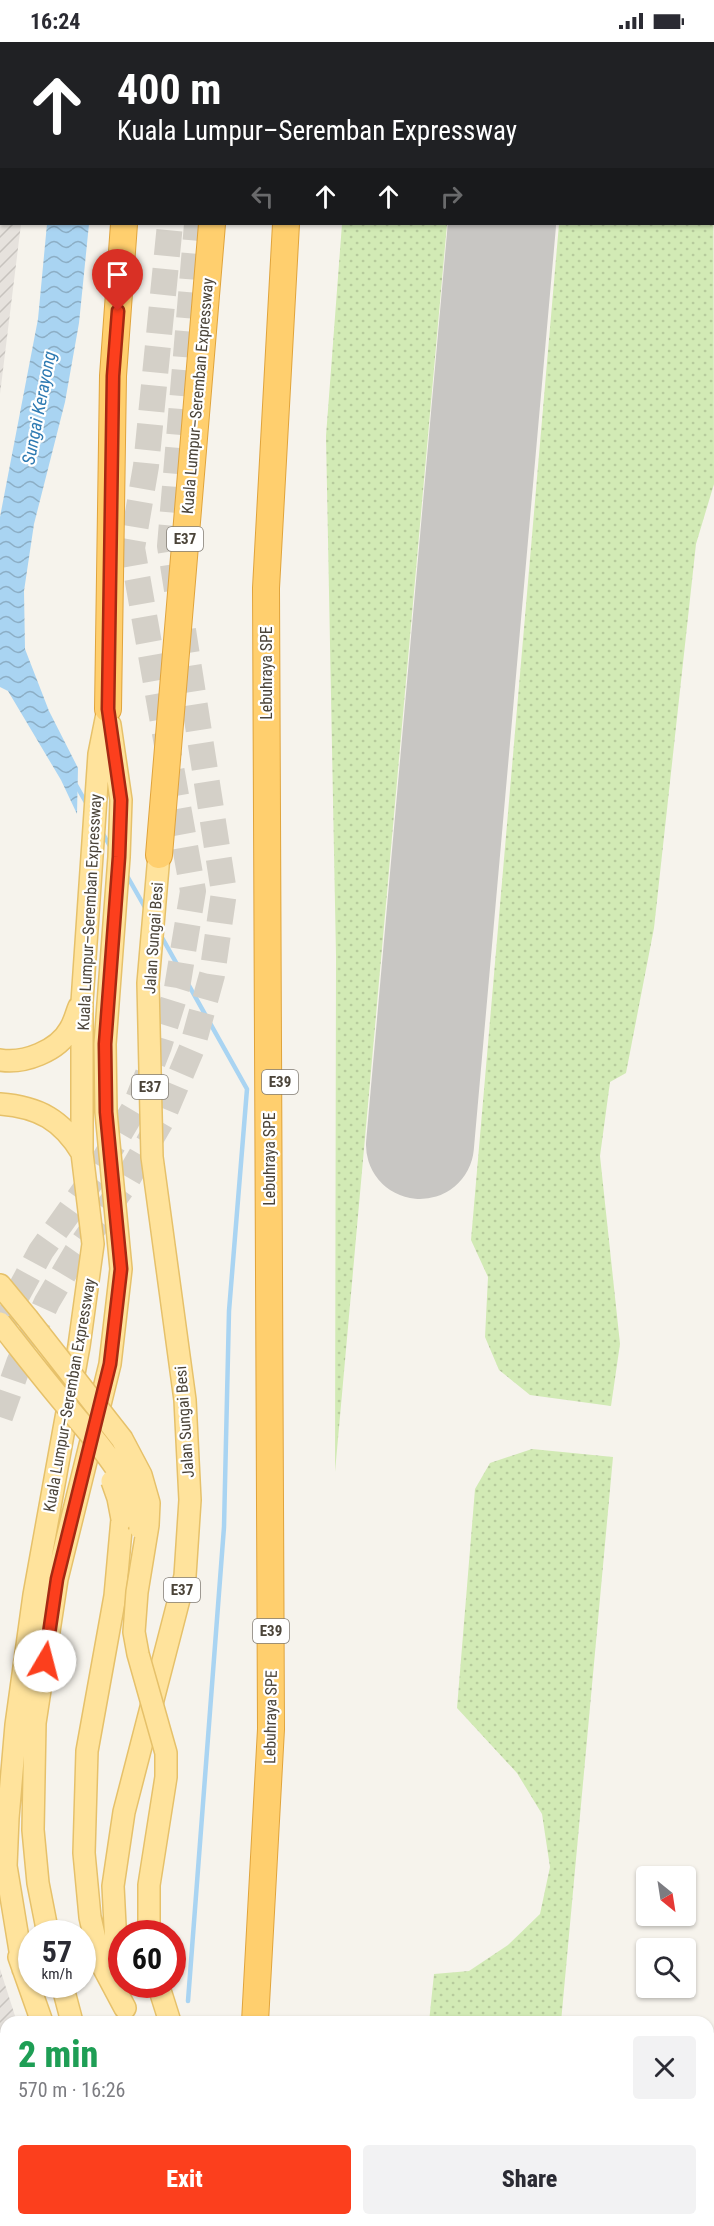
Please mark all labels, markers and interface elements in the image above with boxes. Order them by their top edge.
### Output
text: 16:24 [30,9,81,34]
text: 400 m [117,65,222,114]
icon: ahead [18,66,96,144]
text: Kuala Lumpur–Seremban Expressway [117,115,517,147]
icon: left [246,180,279,213]
icon: ahead [309,180,342,213]
icon: ahead [372,180,405,213]
icon: right [435,180,468,213]
pin [92,249,143,311]
icon: arrive [101,258,134,291]
street label: Kuala Lumpur–Seremban Expressway [178,277,217,515]
water label: Sungai Kerayong [17,349,60,466]
road number: E37 [167,527,203,551]
street label: Lebuhraya SPE [257,626,276,720]
street label: Kuala Lumpur–Seremban Expressway [74,793,105,1031]
street label: Jalan Sungai Besi [140,881,167,995]
road number: E39 [262,1070,298,1094]
road number: E37 [132,1075,168,1099]
street label: Lebuhraya SPE [260,1112,279,1206]
street label: Kuala Lumpur–Seremban Expressway [40,1276,99,1513]
street label: Jalan Sungai Besi [171,1365,198,1479]
road number: E37 [164,1578,200,1602]
road number: E39 [253,1619,289,1643]
position arrow [13,1629,77,1693]
street label: Lebuhraya SPE [260,1670,281,1764]
north arrow [636,1866,696,1926]
map controls [636,1866,696,1998]
speed limit sign: 60 [108,1920,186,1998]
text: 57 [42,1934,72,1969]
button: search [636,1938,696,1998]
text: km/h [42,1965,72,1983]
text: 2 min [18,2034,98,2076]
button: close [633,2036,696,2099]
text: 570 m · 16:26 [18,2078,125,2102]
button: Exit [18,2145,351,2214]
button: Share [363,2145,696,2214]

